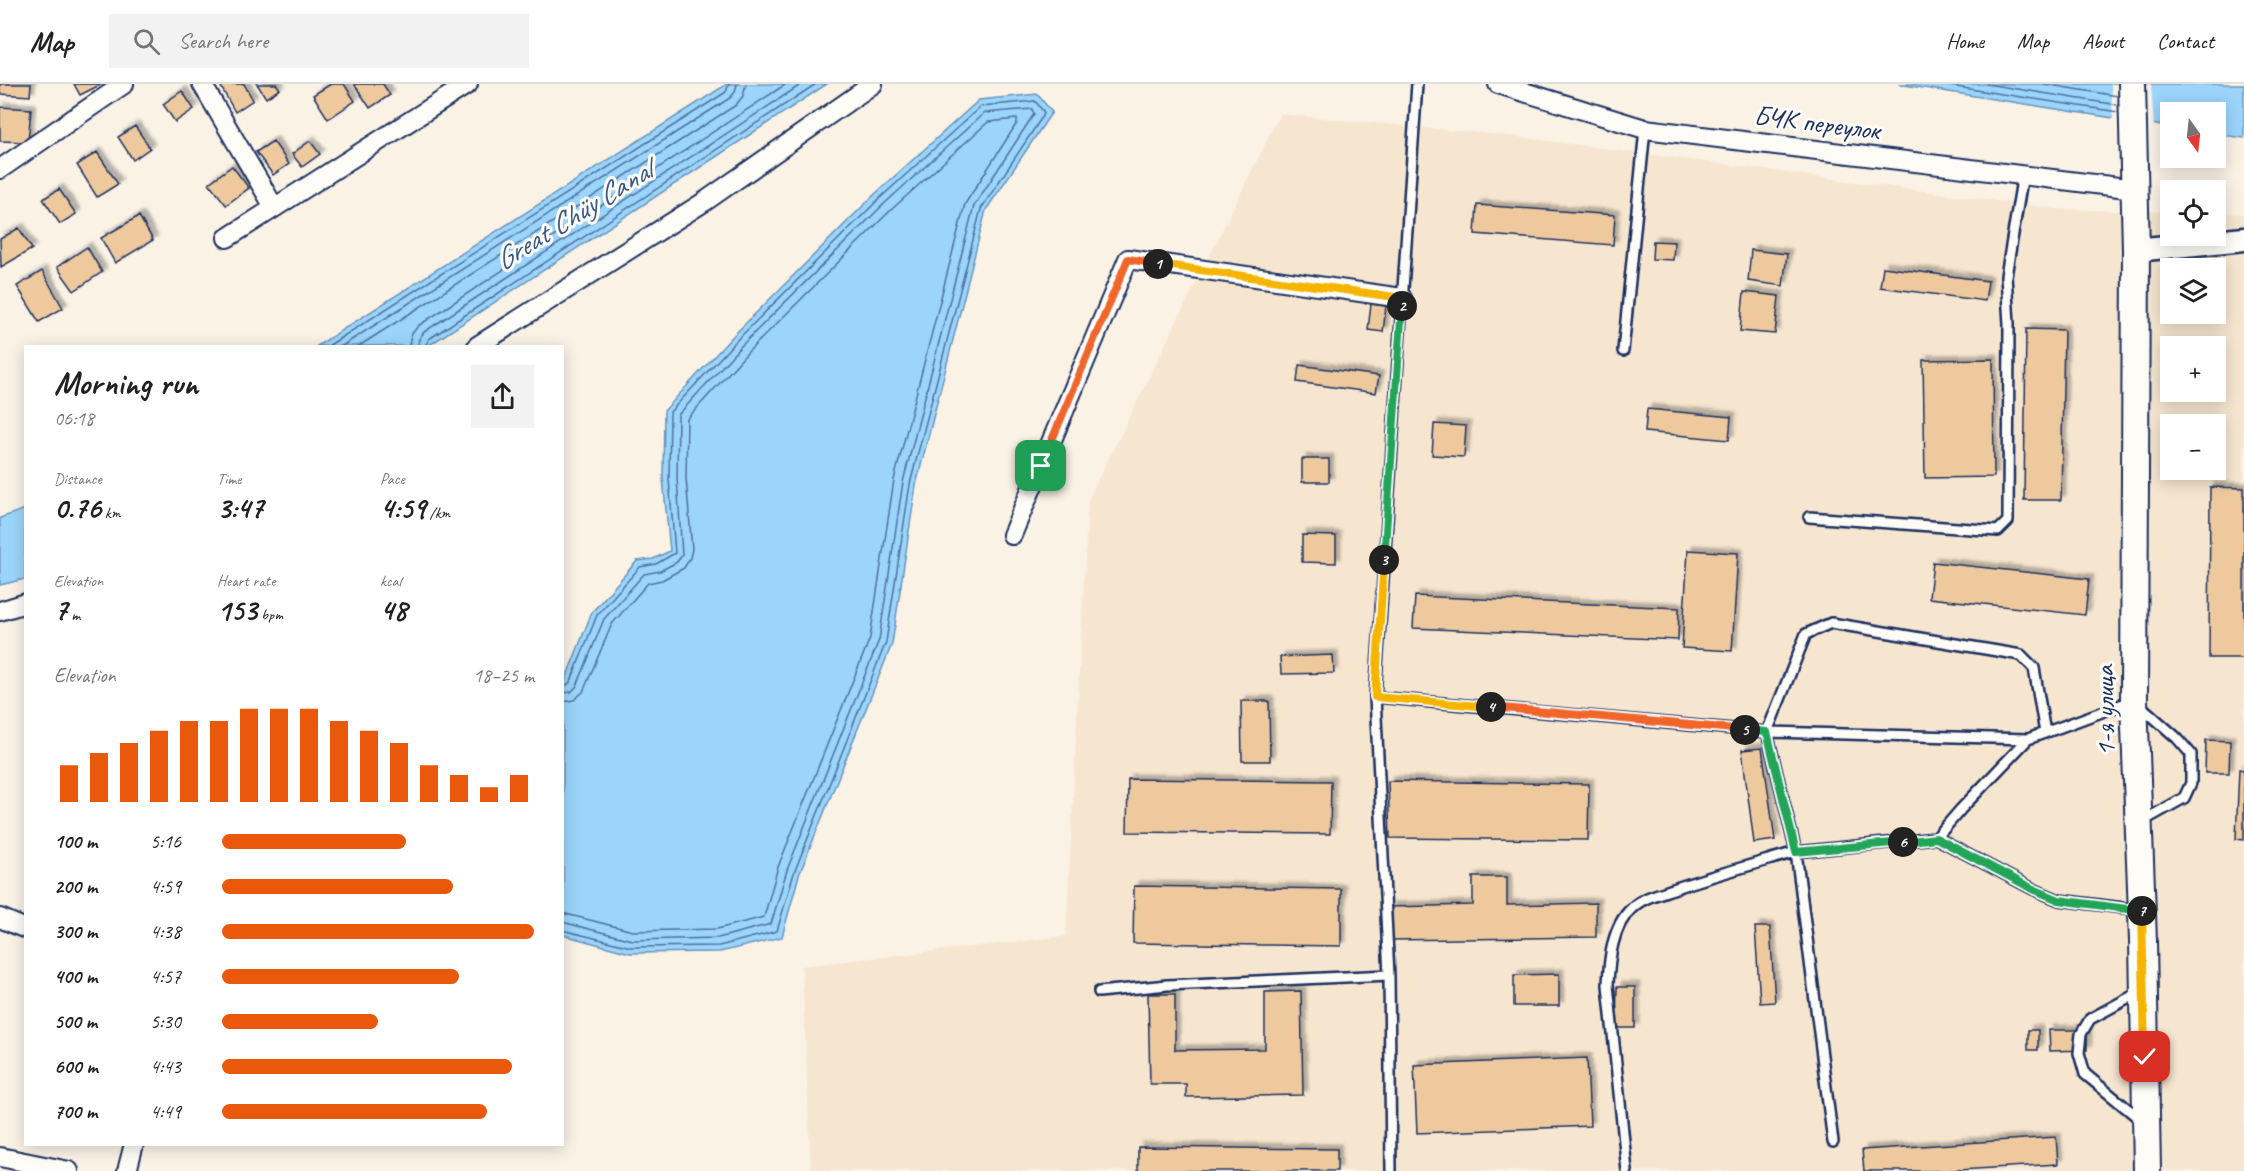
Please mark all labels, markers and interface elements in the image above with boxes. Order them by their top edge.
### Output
search box [109,14,529,68]
text: Map [30,24,73,59]
icon: search [130,25,163,58]
text: Search here [178,27,268,55]
text: Home [1946,28,1984,54]
text: Map [2017,28,2049,54]
text: About [2082,28,2124,54]
text: Contact [2157,28,2214,54]
street label: БЧК переулок [1752,97,1884,148]
north arrow [2160,102,2226,168]
map controls [2160,102,2226,480]
water label: Great Chüy Canal [487,146,667,279]
button: locate [2160,180,2226,246]
pin: 1 [1143,249,1173,279]
text: 1 [1154,254,1162,274]
button: layers [2160,258,2226,324]
pin: 2 [1387,291,1417,321]
text: 2 [1398,296,1406,316]
button: + [2160,336,2226,402]
text: Morning run [54,362,198,404]
button: share [471,365,534,428]
text: 06:18 [54,406,94,431]
button: − [2160,414,2226,480]
pin [1015,440,1066,491]
icon: arrive [1024,449,1057,482]
text: Distance [54,469,102,489]
text: Time [217,469,241,489]
text: Pace [380,469,405,489]
text: 0.76 [54,489,101,527]
text: 3:47 [217,489,263,527]
text: 4:59 [380,489,426,527]
text: km [101,503,120,523]
text: /km [426,503,450,523]
pin: 3 [1369,545,1399,575]
text: 3 [1380,550,1388,570]
text: Elevation [54,571,103,591]
text: Heart rate [217,571,275,591]
text: kcal [380,571,401,591]
text: 7 [54,591,67,629]
text: 153 [217,591,257,629]
text: 48 [380,591,407,629]
text: m [67,605,80,625]
text: bpm [257,605,283,625]
text: Elevation [54,663,116,688]
text: 18–25 m [473,663,534,688]
street label: 1-я улица [2086,663,2123,757]
pin: 4 [1476,692,1506,722]
text: 4 [1487,697,1495,717]
pin: 5 [1730,715,1760,745]
text: 5 [1742,720,1748,740]
pin: 6 [1888,827,1918,857]
text: 100 m [54,829,97,854]
text: 5:16 [150,829,181,854]
text: 6 [1899,832,1907,852]
text: 200 m [54,874,97,899]
text: 4:59 [150,874,181,899]
pin: 7 [2127,896,2157,926]
text: 7 [2138,901,2146,921]
text: 300 m [54,919,97,944]
text: 4:38 [150,919,181,944]
text: 400 m [54,964,97,989]
text: 4:57 [150,964,181,989]
text: 500 m [54,1009,97,1034]
text: 5:30 [150,1009,181,1034]
pin [2119,1031,2170,1082]
icon: check [2128,1040,2161,1073]
text: 600 m [54,1054,98,1079]
text: 4:43 [150,1054,181,1079]
text: 700 m [54,1099,97,1124]
text: 4:49 [150,1099,181,1124]

